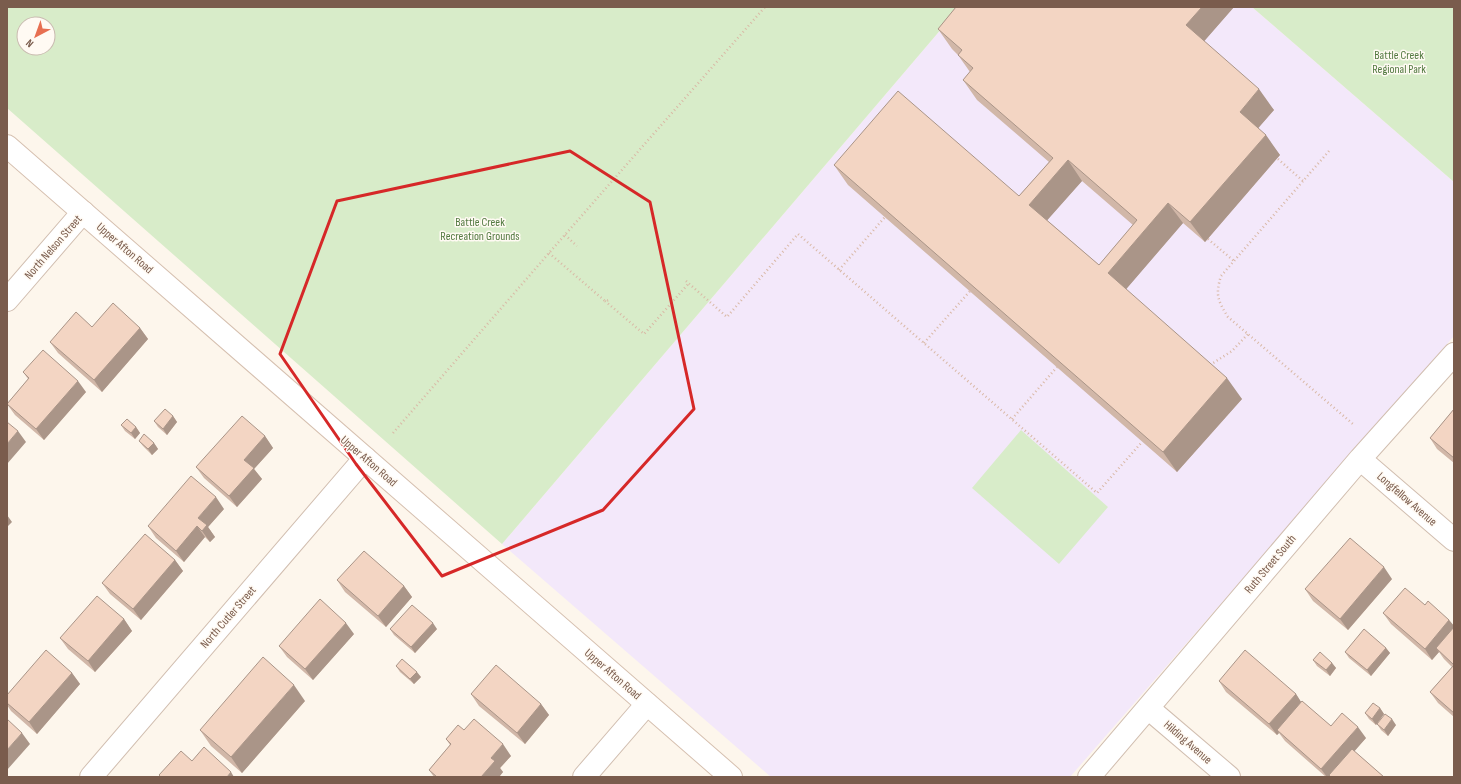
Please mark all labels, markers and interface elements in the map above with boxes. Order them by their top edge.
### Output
north arrow [16,16,56,56]
text: N [23,36,36,50]
park label: Battle Creek Regional Park [1372,48,1426,77]
street label: North Nelson Street [21,212,86,283]
park label: Battle Creek Recreation Grounds [440,215,520,244]
street label: Upper Afton Road [93,220,156,277]
street label: Upper Afton Road [337,433,400,490]
street label: Longfellow Avenue [1374,469,1440,530]
street label: Ruth Street South [1241,532,1299,597]
street label: North Cutler Street [197,583,260,652]
street label: Upper Afton Road [581,646,644,703]
street label: Hilding Avenue [1160,717,1215,767]

